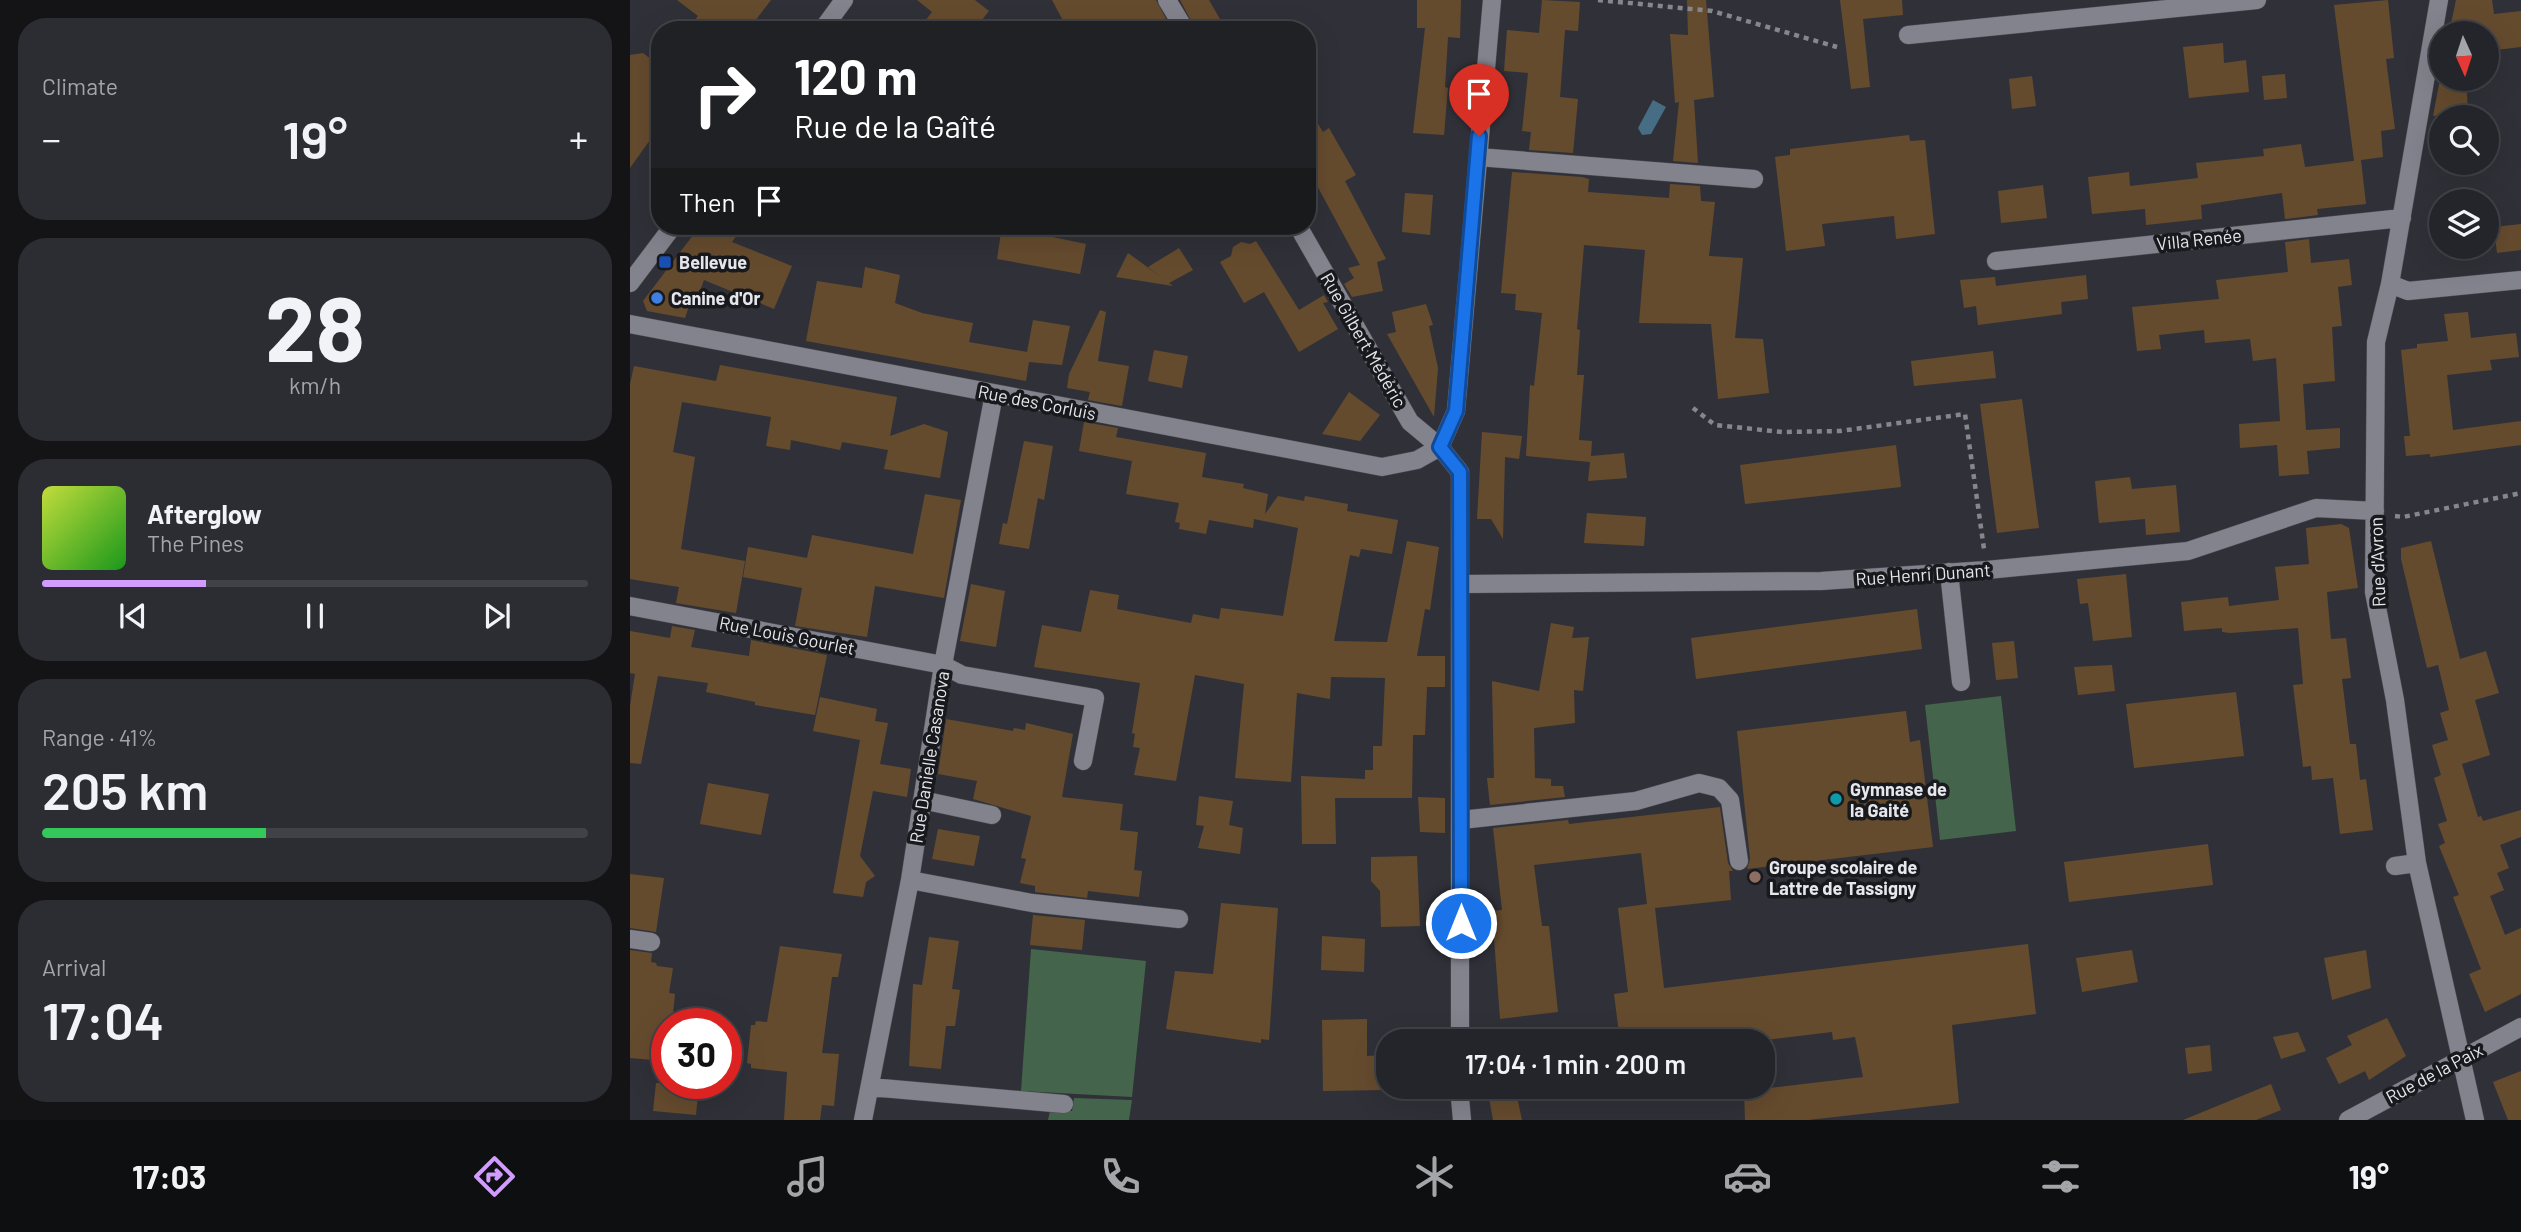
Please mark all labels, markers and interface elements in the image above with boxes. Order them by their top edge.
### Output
north arrow [2429,21,2499,91]
map controls [2429,21,2499,259]
text: 120 m [794,46,917,105]
icon: right [679,49,770,140]
pin [1449,64,1509,136]
text: Climate [42,72,118,100]
icon: arrive [1460,75,1498,113]
button: search [2429,105,2499,175]
text: Rue de la Gaîté [794,106,996,144]
text: 19° [282,107,348,169]
text: − [42,115,61,161]
text: + [569,115,588,161]
icon: arrive [750,182,788,220]
text: Then [679,186,736,217]
button: layers [2429,189,2499,259]
street label: Villa Renée [2155,224,2243,254]
place label: Bellevue [679,251,747,273]
marker: Bellevue [657,254,673,270]
street label: Rue Gilbert Médéric [1316,269,1412,411]
text: 28 [265,271,365,380]
place label: Canine d'Or [671,287,760,309]
marker: Canine d'Or [649,290,665,306]
text: km/h [289,371,341,399]
street label: Rue des Corluis [976,380,1098,424]
text: Afterglow [147,498,262,529]
street label: Rue d'Avron [2364,517,2390,607]
text: The Pines [147,529,244,557]
street label: Rue Henri Dunant [1855,558,1991,590]
icon: previous [114,597,152,635]
icon: pause [296,597,334,635]
icon: next [478,597,516,635]
street label: Rue Louis Gourlet [717,611,857,659]
street label: Rue Danielle Casanova [905,669,953,845]
text: Range · 41% [42,723,157,751]
text: 205 km [42,758,208,820]
place label: Gymnase de la Gaité [1850,778,1947,821]
marker: Gymnase de la Gaité [1828,791,1844,807]
place label: Groupe scolaire de Lattre de Tassigny [1769,856,1917,899]
marker: Groupe scolaire de Lattre de Tassigny [1747,869,1763,885]
position arrow [1424,886,1498,960]
text: Arrival [42,953,106,981]
text: 17:04 [42,988,164,1050]
speed limit sign: 30 [651,1008,742,1099]
street label: Rue de la Paix [2382,1038,2487,1108]
text: 17:04 · 1 min · 200 m [1465,1048,1686,1079]
icon: directions [470,1152,519,1201]
icon: music [783,1152,832,1201]
icon: phone [1096,1152,1145,1201]
icon: climate [1410,1152,1459,1201]
icon: car [1723,1152,1772,1201]
icon: filters [2036,1152,2085,1201]
text: 17:03 [132,1157,206,1195]
text: 19° [2349,1157,2389,1195]

